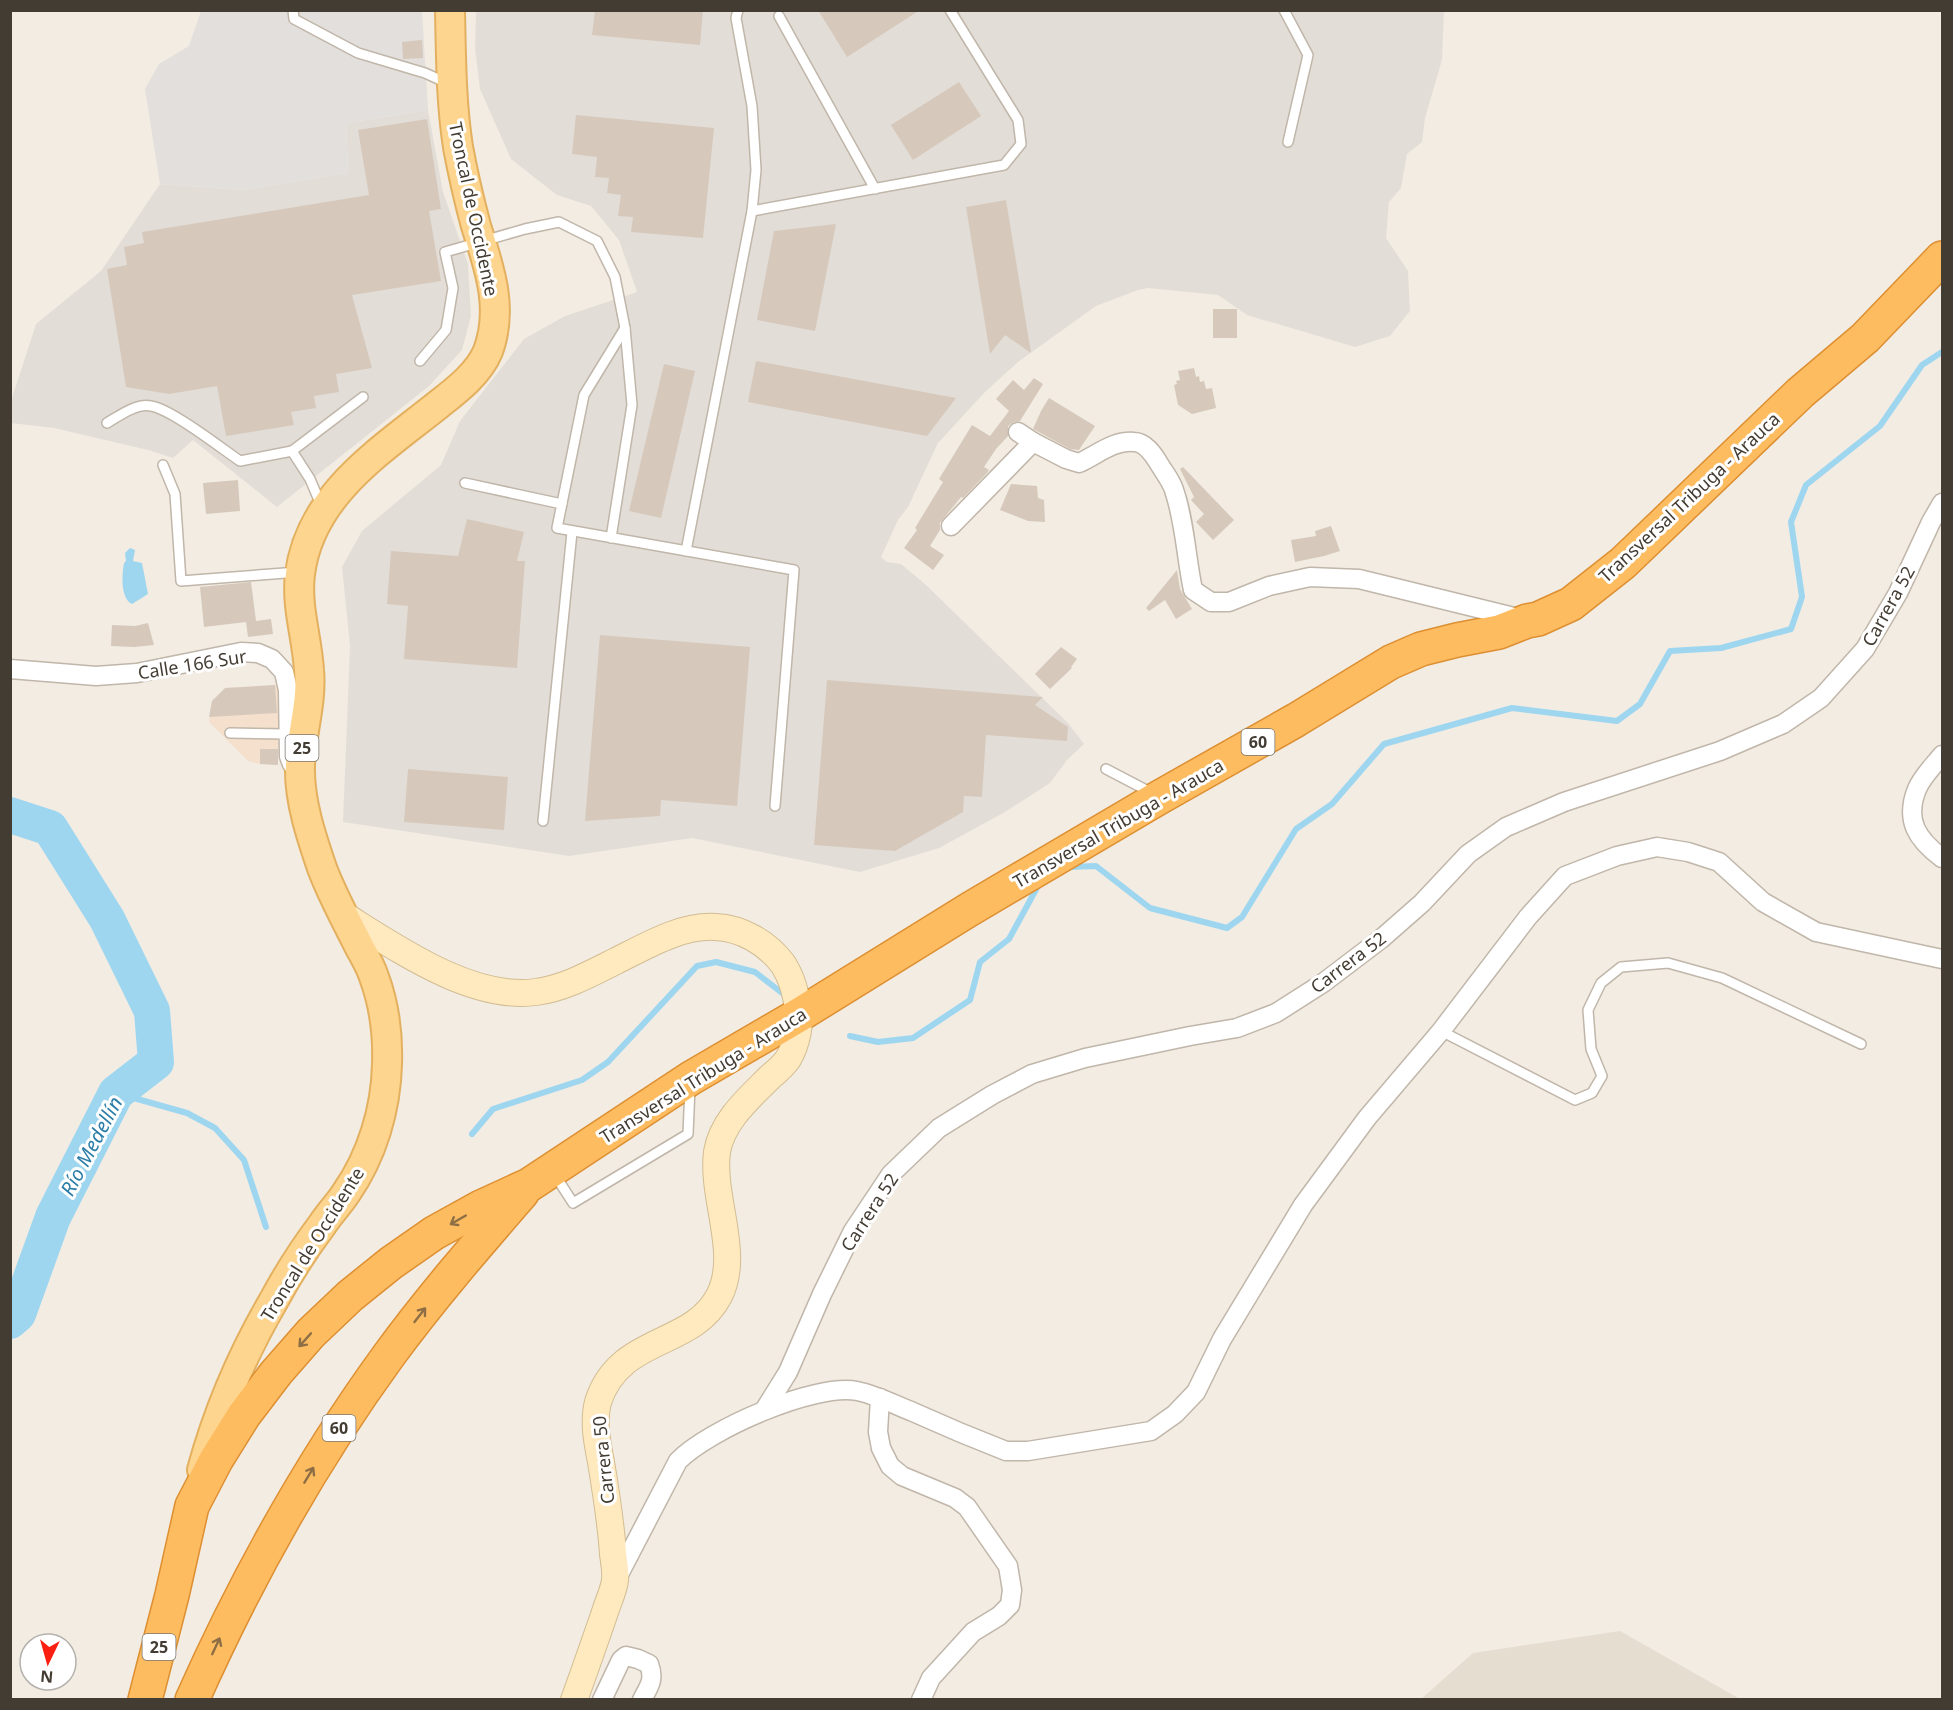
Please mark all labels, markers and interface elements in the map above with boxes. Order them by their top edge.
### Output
street label: Troncal de Occidente [444,120,504,298]
street label: Transversal Tribuga - Arauca [1593,407,1785,587]
street label: Carrera 52 [1856,561,1920,651]
street label: Calle 166 Sur [136,643,249,684]
road number: 60 [1242,729,1274,755]
road number: 25 [286,735,318,761]
street label: Transversal Tribuga - Arauca [1008,753,1228,893]
street label: Carrera 52 [1305,926,1391,998]
street label: Transversal Tribuga - Arauca [595,1001,811,1149]
water label: Río Medellín [54,1092,128,1200]
street label: Troncal de Occidente [255,1163,369,1325]
street label: Carrera 52 [835,1168,903,1256]
one-way arrow [450,1214,467,1226]
one-way arrow [414,1307,427,1323]
one-way arrow [298,1332,312,1347]
road number: 60 [322,1415,356,1441]
street label: Carrera 50 [586,1415,620,1505]
one-way arrow [304,1467,316,1484]
north arrow [18,1632,78,1692]
road number: 25 [142,1634,176,1660]
one-way arrow [211,1638,222,1656]
text: N [39,1665,54,1688]

